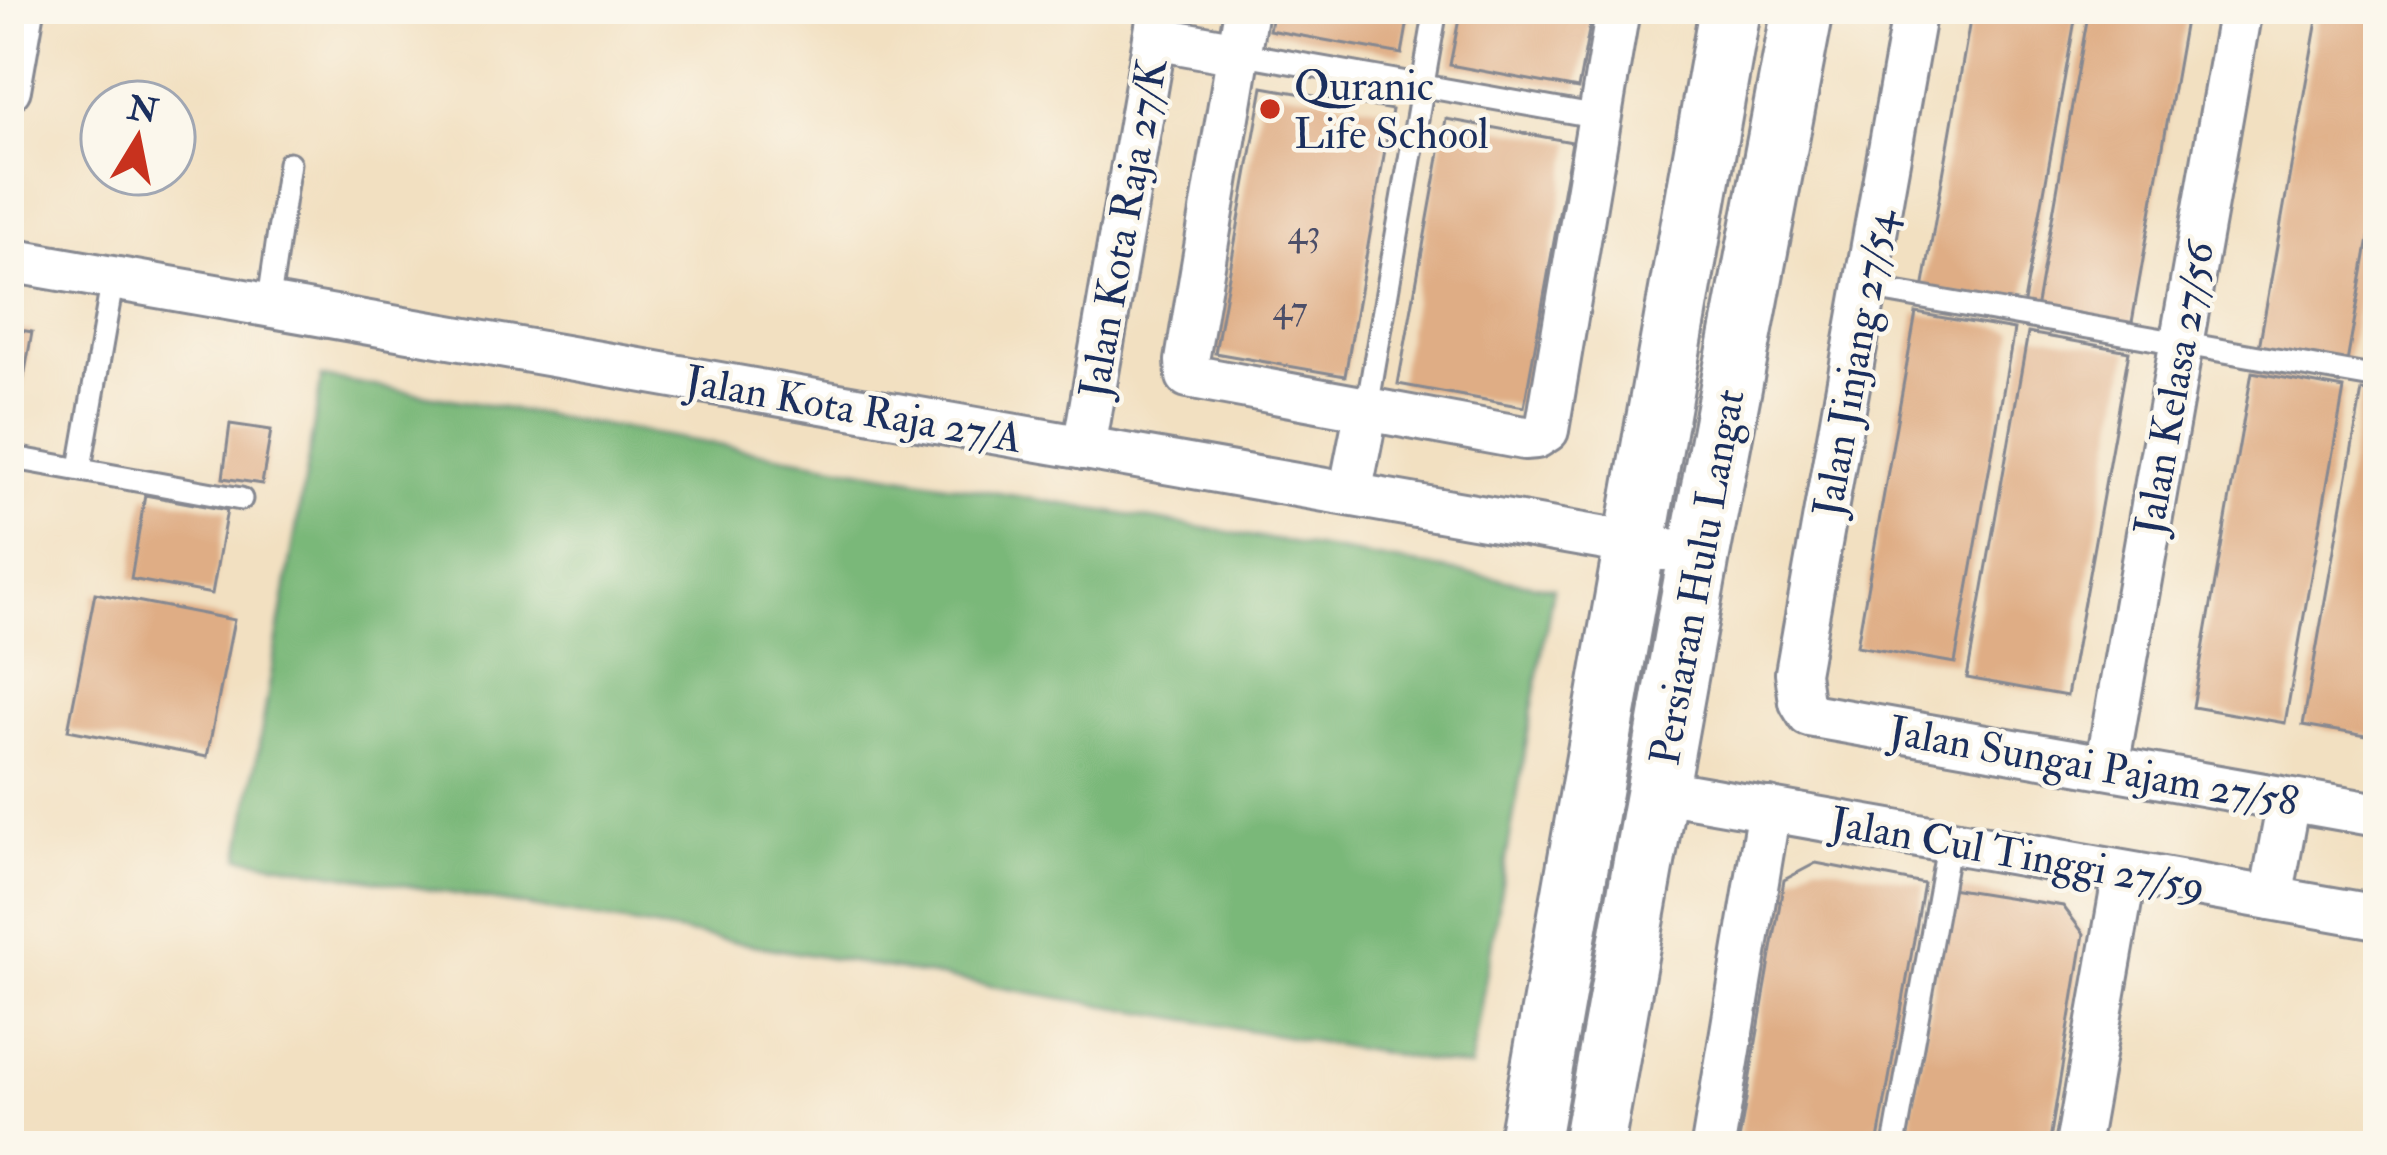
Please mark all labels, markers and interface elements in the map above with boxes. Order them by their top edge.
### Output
street label: Jalan Kota Raja 27/K [1068,54,1180,403]
place label: Quranic Life School [1294,61,1489,161]
north arrow [78,78,198,198]
text: N [124,87,161,133]
marker: Quranic Life School [1257,96,1283,122]
street label: Jalan Jinjang 27/54 [1802,204,1908,522]
house number: 43 [1287,210,1321,255]
street label: Jalan Kelasa 27/56 [2123,236,2227,540]
house number: 47 [1272,286,1308,331]
street label: Jalan Kota Raja 27/A [680,355,1026,465]
street label: Persiaran Hulu Langat [1639,385,1757,769]
street label: Jalan Sungai Pajam 27/58 [1884,705,2302,829]
street label: Jalan Cul Tinggi 27/59 [1825,796,2209,914]

